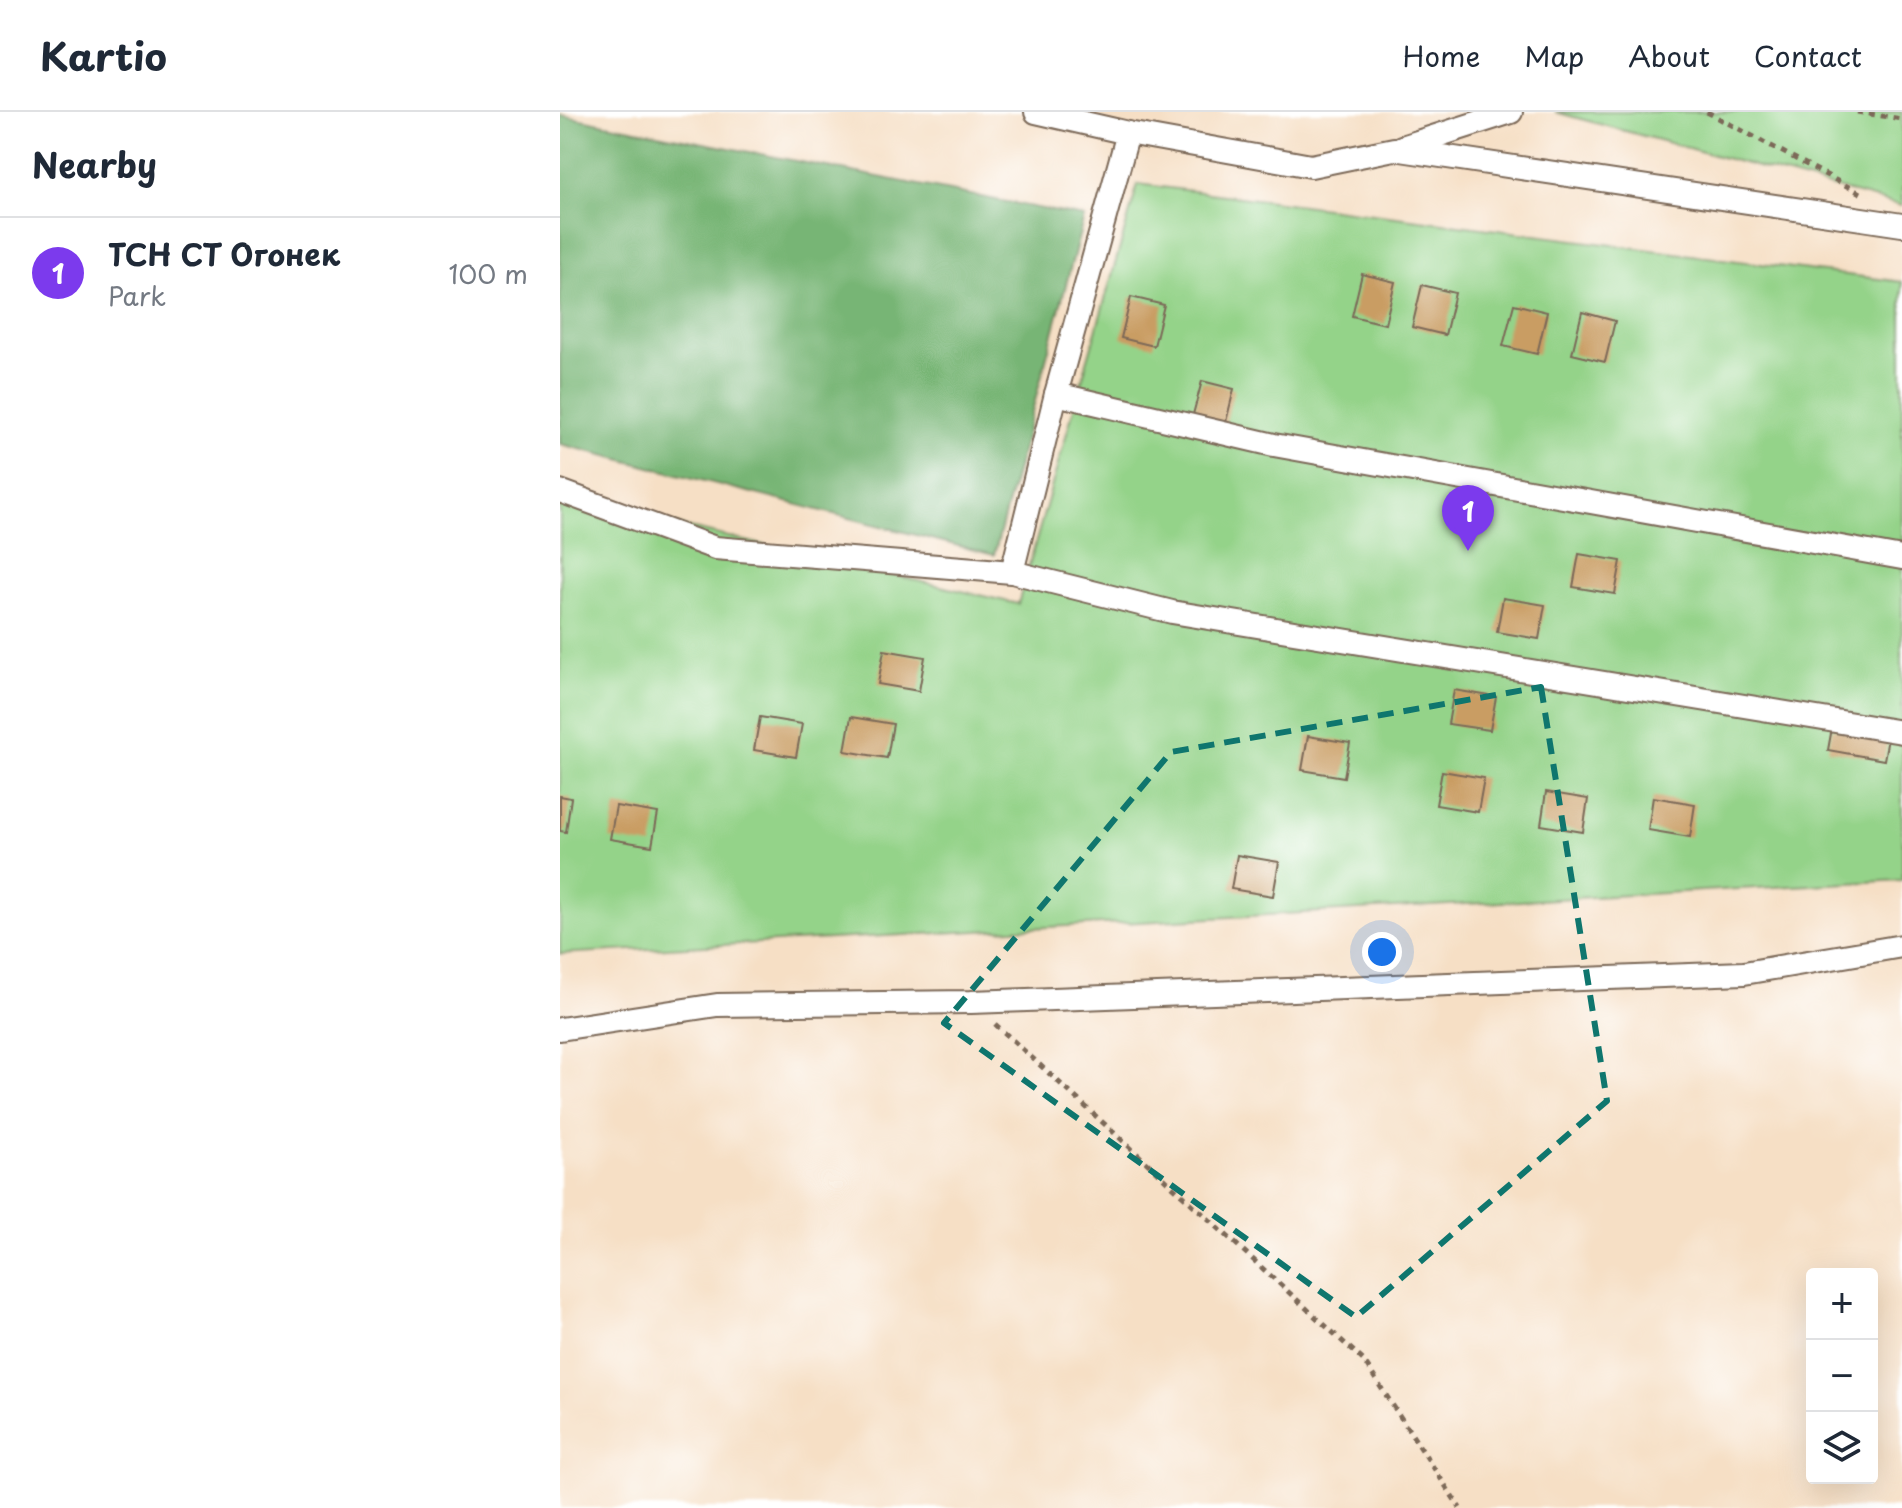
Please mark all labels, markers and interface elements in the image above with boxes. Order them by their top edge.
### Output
text: Kartio [40,27,167,84]
text: Home [1402,34,1480,77]
text: Map [1524,34,1584,77]
text: About [1628,34,1710,77]
text: Contact [1754,34,1862,77]
text: Nearby [32,138,157,190]
text: ТСН СТ Огонек [108,231,340,276]
text: 1 [52,254,64,293]
text: 100 m [448,254,528,293]
text: Park [108,276,166,315]
pin: 1 [1442,485,1494,551]
your location [1362,932,1402,972]
map controls [1806,1268,1878,1484]
button: + [1806,1268,1878,1340]
button: − [1806,1340,1878,1412]
button: layers [1806,1412,1878,1484]

